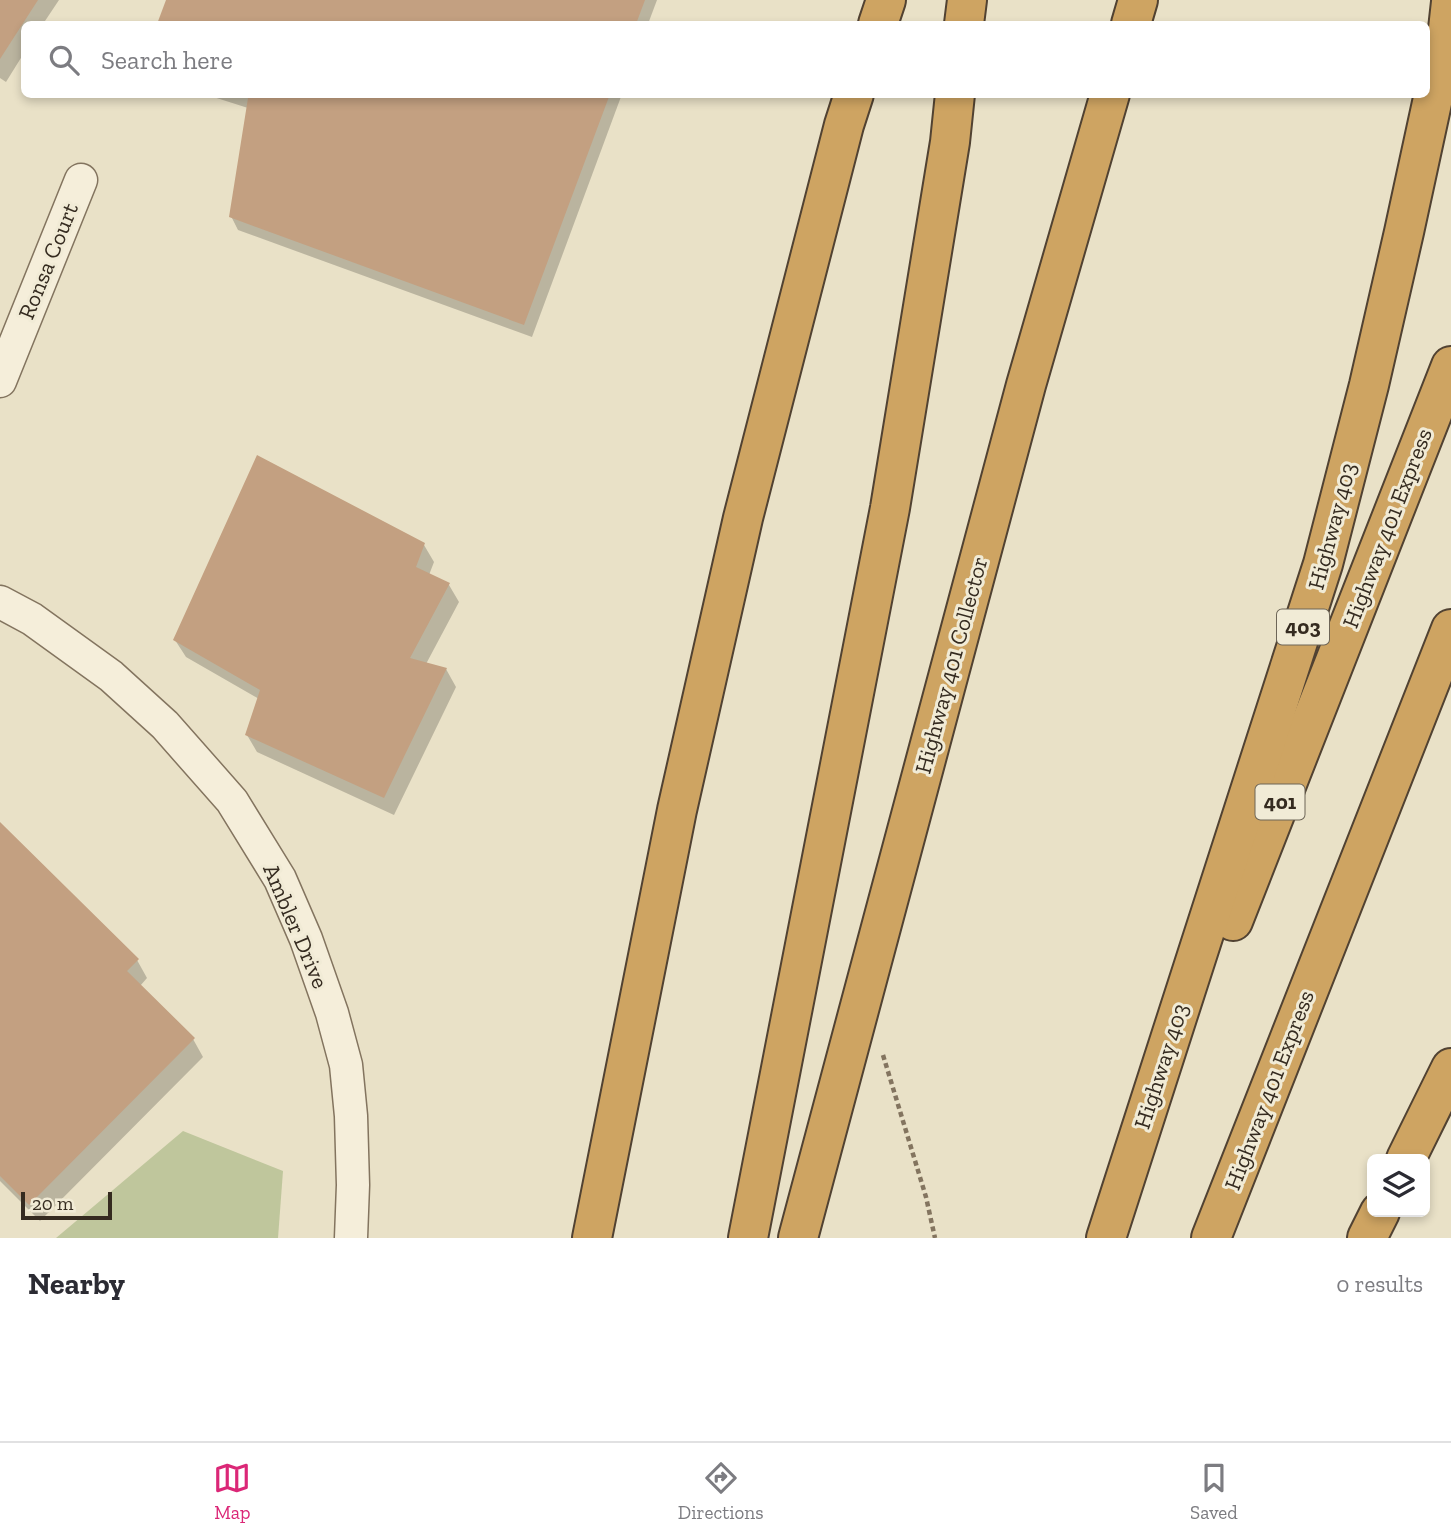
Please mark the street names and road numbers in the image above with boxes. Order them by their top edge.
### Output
street label: Ronsa Court [12,198,84,323]
street label: Highway 401 Express [1336,424,1438,632]
street label: Highway 403 [1302,459,1362,593]
street label: Highway 401 Collector [909,553,993,777]
road number: 403 [1277,610,1329,644]
road number: 401 [1256,784,1304,820]
street label: Ambler Drive [257,859,335,993]
street label: Highway 401 Express [1218,986,1320,1194]
street label: Highway 403 [1128,1000,1194,1132]

